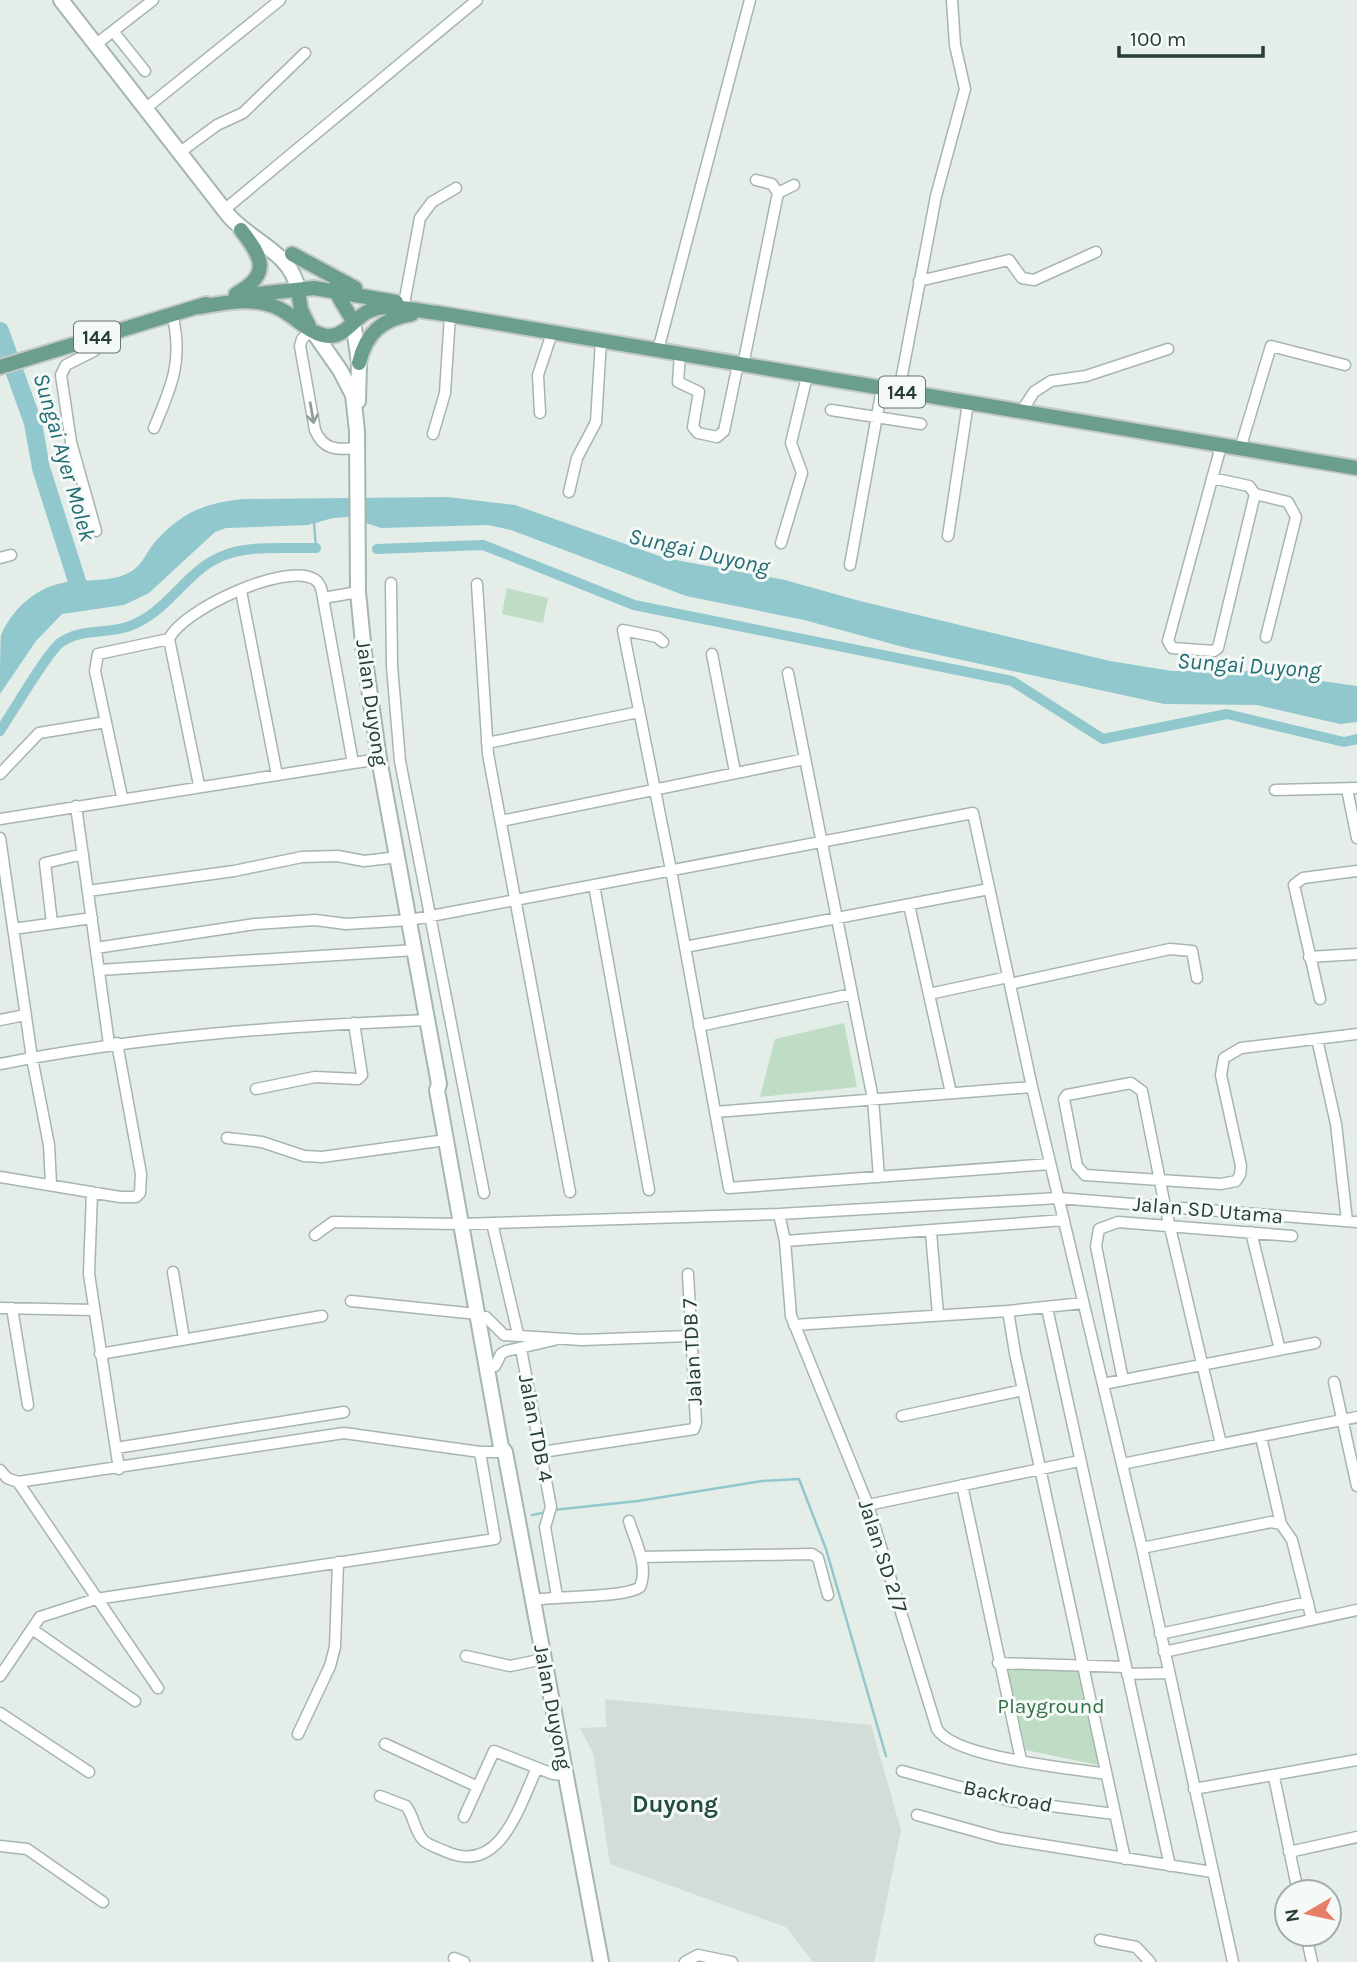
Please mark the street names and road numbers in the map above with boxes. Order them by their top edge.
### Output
road number: 144 [74,322,120,352]
road number: 144 [879,376,925,408]
street label: Jalan Duyong [351,638,393,768]
street label: Jalan SD Utama [1132,1191,1284,1229]
street label: Jalan TDB 7 [677,1298,707,1406]
street label: Jalan TDB 4 [514,1372,558,1484]
street label: Jalan SD 2/7 [853,1496,913,1616]
street label: Jalan Duyong [529,1642,577,1772]
street label: Backroad [961,1775,1055,1817]

